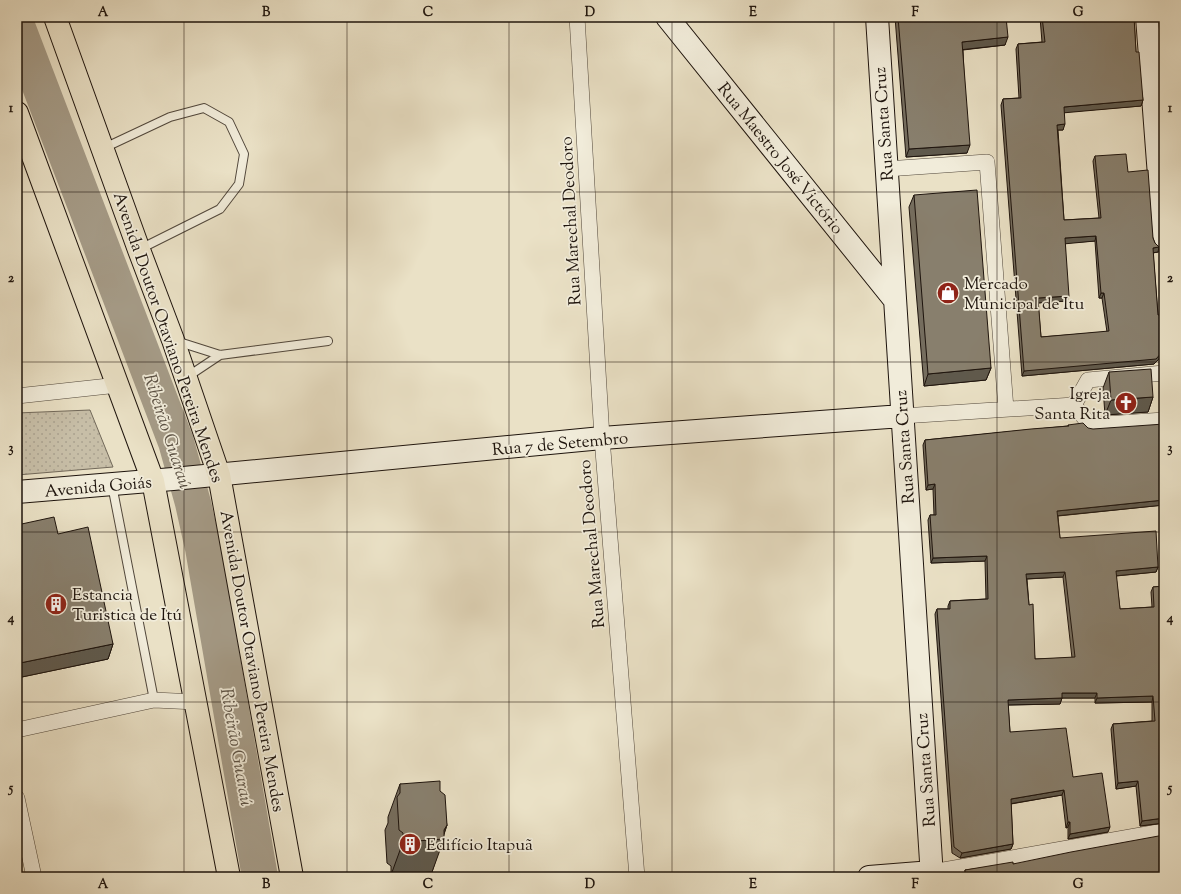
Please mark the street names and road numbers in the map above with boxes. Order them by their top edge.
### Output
street label: Rua Santa Cruz [869,66,901,182]
street label: Rua Maestro José Victório [711,78,848,240]
street label: Rua Marechal Deodoro [556,136,588,306]
street label: Avenida Doutor Otaviano Pereira Mendes [106,189,228,486]
street label: Rua Santa Cruz [890,389,922,505]
street label: Rua 7 de Setembro [491,427,629,463]
street label: Rua Marechal Deodoro [574,458,612,629]
street label: Avenida Goiás [44,471,153,505]
street label: Avenida Doutor Otaviano Pereira Mendes [213,509,289,814]
street label: Rua Santa Cruz [911,712,943,828]

